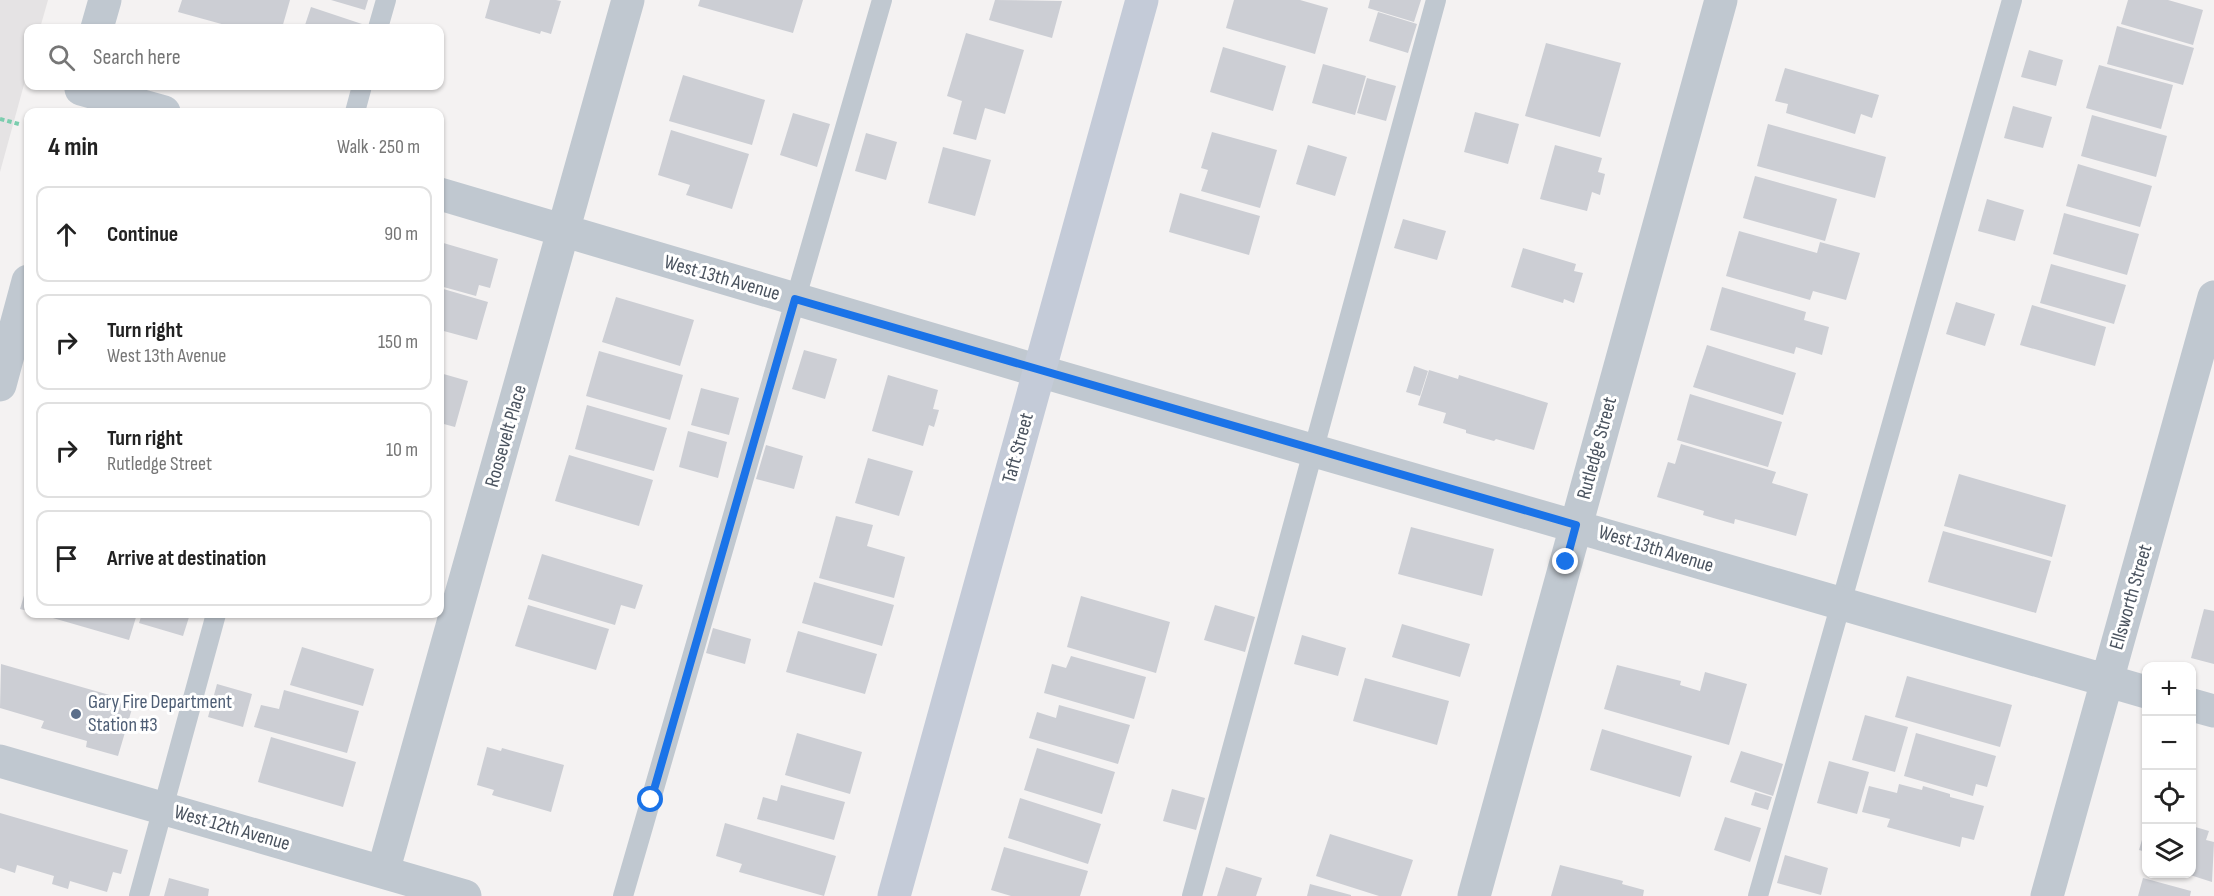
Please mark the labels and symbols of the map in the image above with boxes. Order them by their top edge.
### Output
street label: West 13th Avenue [661,250,783,306]
street label: Roosevelt Place [480,382,532,490]
street label: Rutledge Street [1572,394,1622,502]
street label: Taft Street [997,410,1039,486]
street label: West 13th Avenue [1595,520,1717,578]
street label: Ellsworth Street [2105,542,2157,652]
route end [1552,548,1578,574]
place label: Gary Fire Department Station #3 [88,690,232,737]
marker: Gary Fire Department Station #3 [69,707,83,721]
route start [637,786,663,812]
street label: West 12th Avenue [171,800,293,856]

